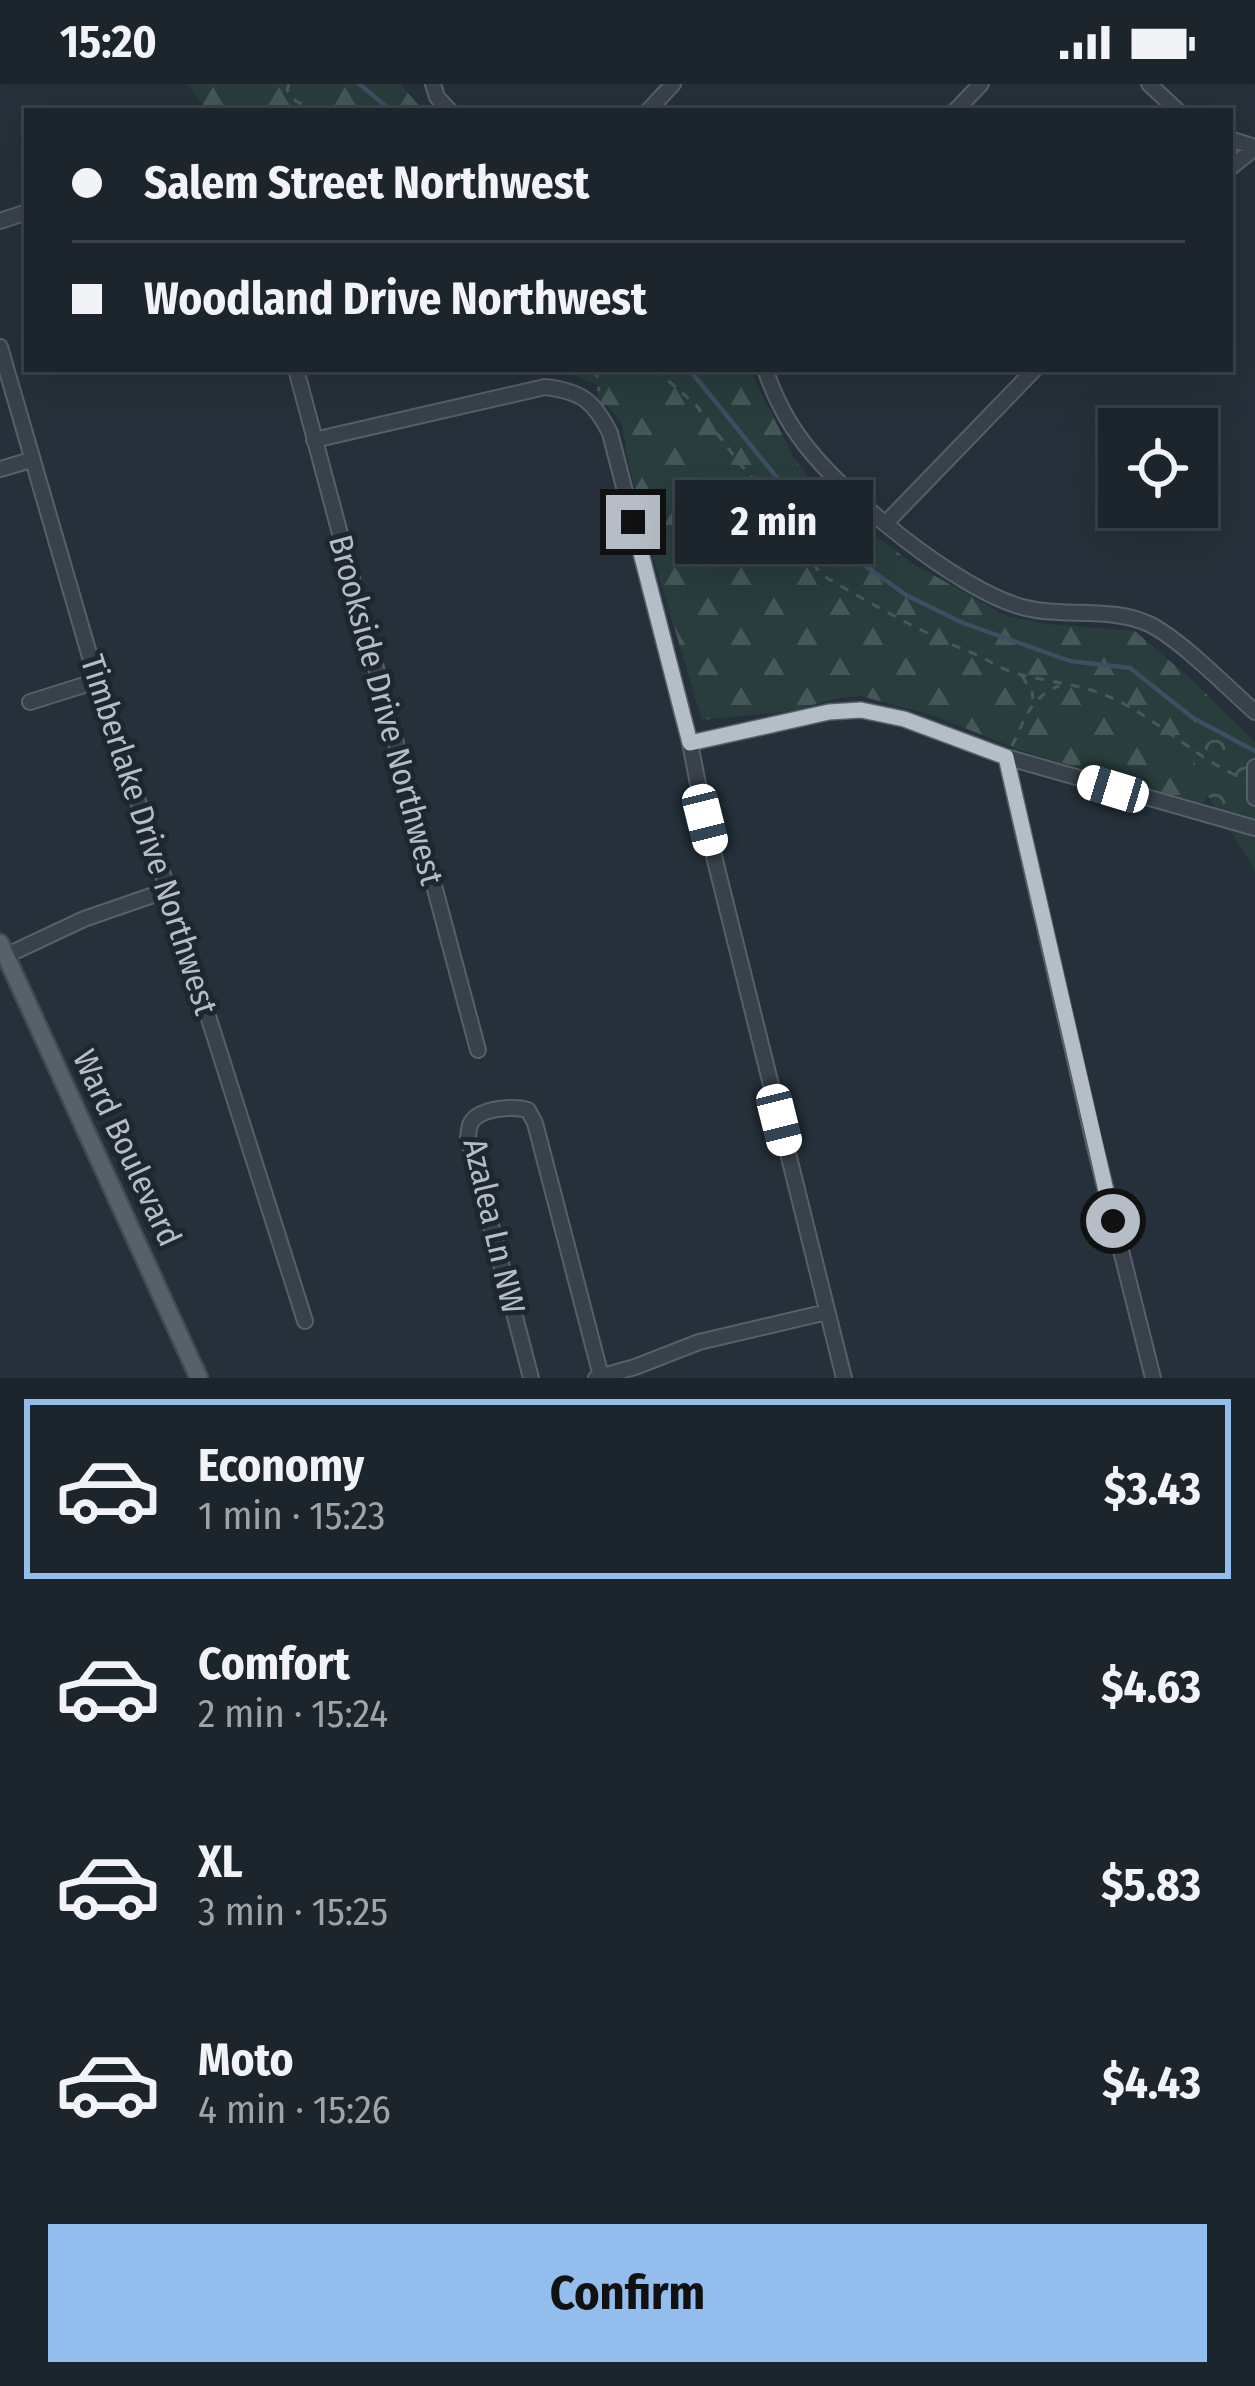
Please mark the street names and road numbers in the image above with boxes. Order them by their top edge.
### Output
street label: Brookside Drive Northwest [320,531,452,889]
street label: Timberlake Drive Northwest [72,650,226,1020]
street label: Ward Boulevard [64,1043,190,1253]
street label: Azalea Ln NW [454,1135,534,1317]

